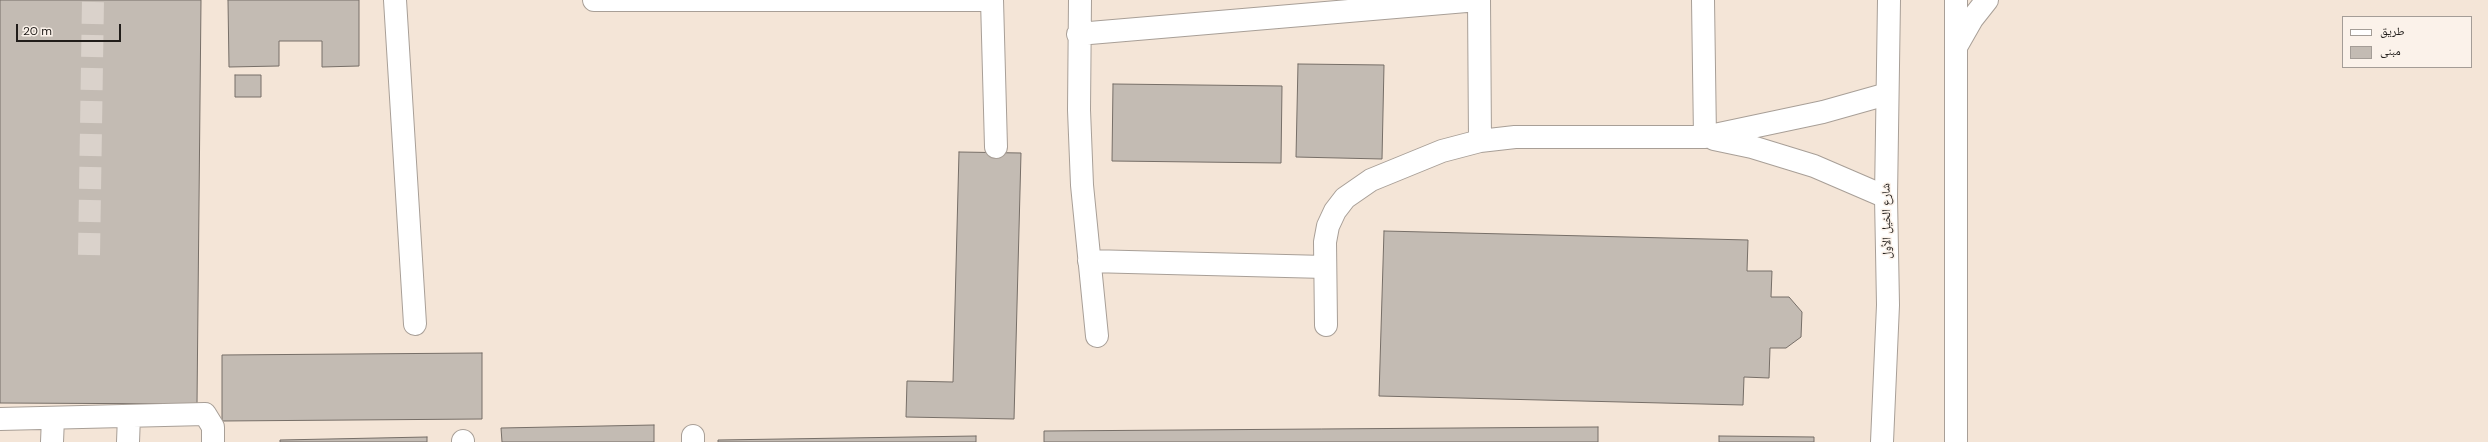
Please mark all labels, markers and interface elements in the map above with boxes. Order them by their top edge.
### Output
scale bar [18,16,123,42]
legend [2342,16,2472,68]
text: 20 m [23,23,52,39]
text: طريق [2380,23,2405,39]
text: مبنى [2380,43,2401,59]
street label: شارع الخيل الأول [1879,183,1895,259]

